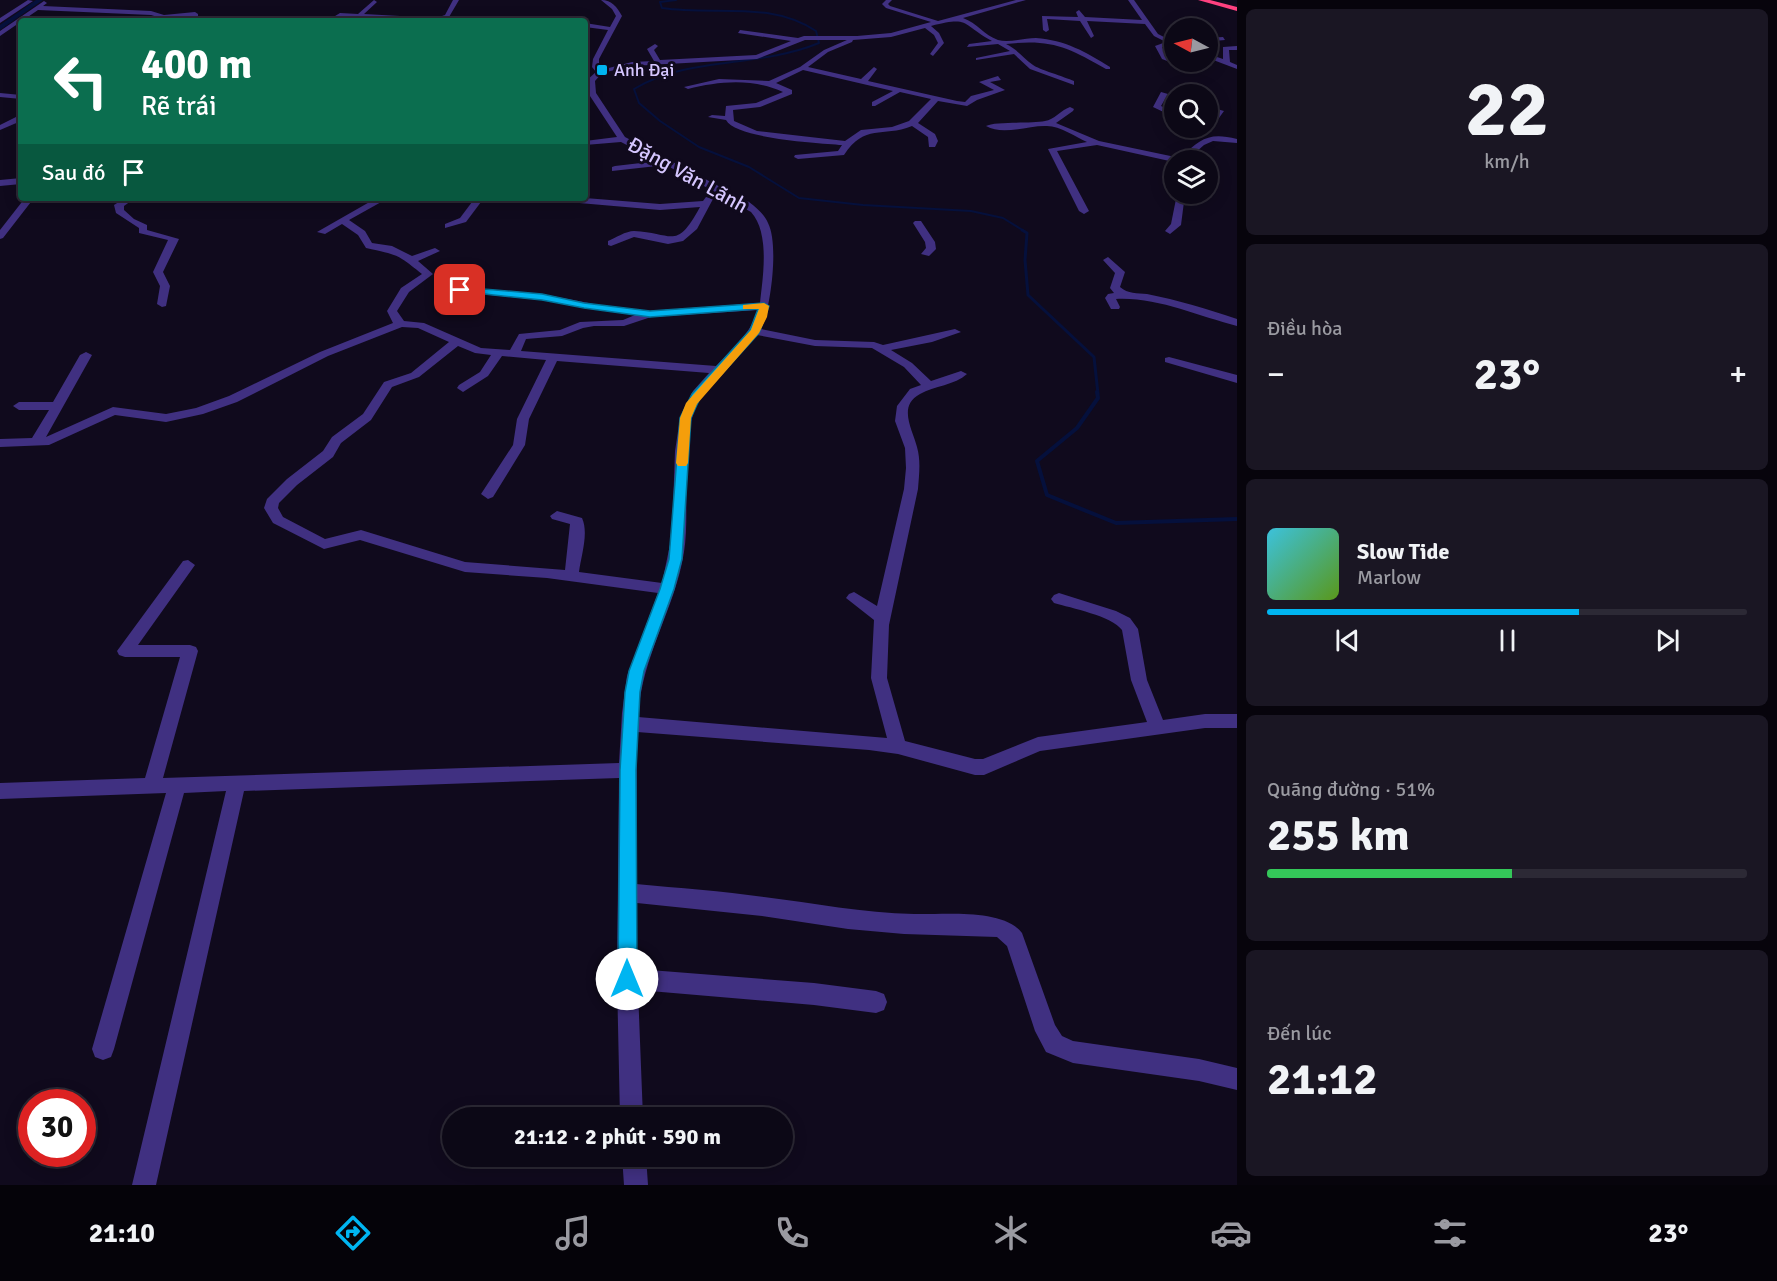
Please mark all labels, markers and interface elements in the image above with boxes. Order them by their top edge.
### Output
north arrow [1164,18,1218,72]
map controls [1164,18,1218,204]
text: 400 m [141,39,252,90]
icon: left [42,42,120,120]
place label: Anh Đại [614,59,674,81]
text: 22 [1465,62,1549,158]
marker: Anh Đại [595,63,609,77]
button: search [1164,84,1218,138]
text: Rẽ trái [141,90,217,123]
street label: Đặng Văn Lãnh [623,131,753,219]
text: km/h [1484,149,1530,174]
button: layers [1164,150,1218,204]
icon: arrive [117,156,150,189]
text: Sau đó [42,159,105,186]
pin [434,264,485,315]
icon: arrive [443,273,476,306]
text: Điều hòa [1267,316,1342,341]
text: 23° [1474,347,1540,402]
text: − [1267,354,1285,395]
text: + [1729,354,1747,395]
text: Slow Tide [1357,538,1449,565]
text: Marlow [1357,565,1421,590]
icon: previous [1331,624,1364,657]
icon: pause [1491,624,1524,657]
icon: next [1651,624,1684,657]
text: Quãng đường · 51% [1267,777,1435,802]
text: 255 km [1267,808,1410,863]
position arrow [595,947,659,1011]
text: Đến lúc [1267,1021,1332,1046]
text: 21:12 [1267,1052,1377,1107]
speed limit sign: 30 [18,1089,96,1167]
text: 21:12 · 2 phút · 590 m [514,1123,721,1150]
icon: directions [332,1212,374,1254]
icon: music [552,1212,594,1254]
icon: phone [771,1212,813,1254]
icon: climate [990,1212,1032,1254]
icon: car [1210,1212,1252,1254]
icon: filters [1429,1212,1471,1254]
text: 21:10 [89,1217,155,1250]
text: 23° [1648,1217,1688,1250]

